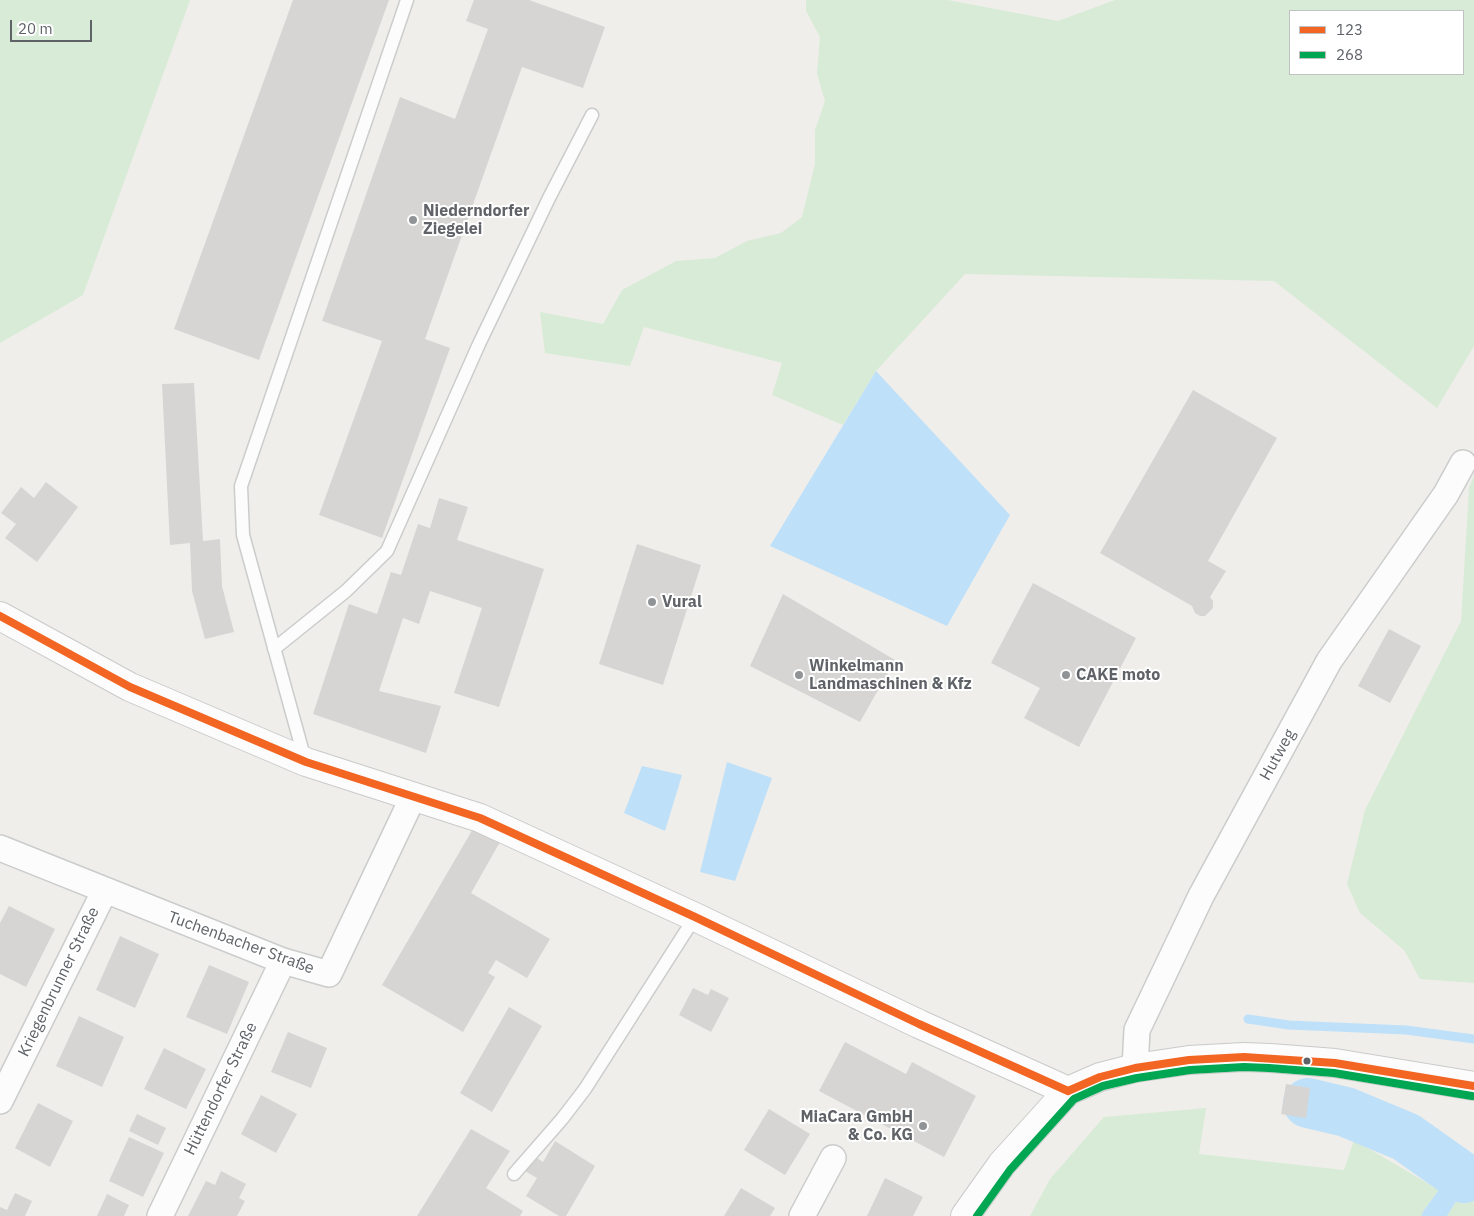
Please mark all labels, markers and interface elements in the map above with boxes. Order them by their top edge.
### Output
scale bar [12,10,95,42]
legend [1289,10,1464,75]
text: 20 m [18,19,53,38]
text: 123 [1336,20,1363,39]
text: 268 [1336,45,1363,64]
place label: Niederndorfer Ziegelei [423,201,529,239]
marker: Niederndorfer Ziegelei [407,214,419,226]
place label: Vural [662,592,702,612]
marker: Vural [646,596,658,608]
place label: Winkelmann Landmaschinen & Kfz [809,656,972,694]
place label: CAKE moto [1076,665,1160,685]
marker: Winkelmann Landmaschinen & Kfz [793,669,805,681]
marker: CAKE moto [1060,669,1072,681]
street label: Hutweg [1256,726,1300,784]
street label: Kriegenbrunner Straße [14,904,104,1060]
street label: Tuchenbacher Straße [165,908,317,978]
street label: Hüttendorfer Straße [181,1019,261,1159]
unlabelled marker [1302,1056,1312,1066]
place label: MiaCara GmbH & Co. KG [800,1107,913,1145]
marker: MiaCara GmbH & Co. KG [917,1120,929,1132]

